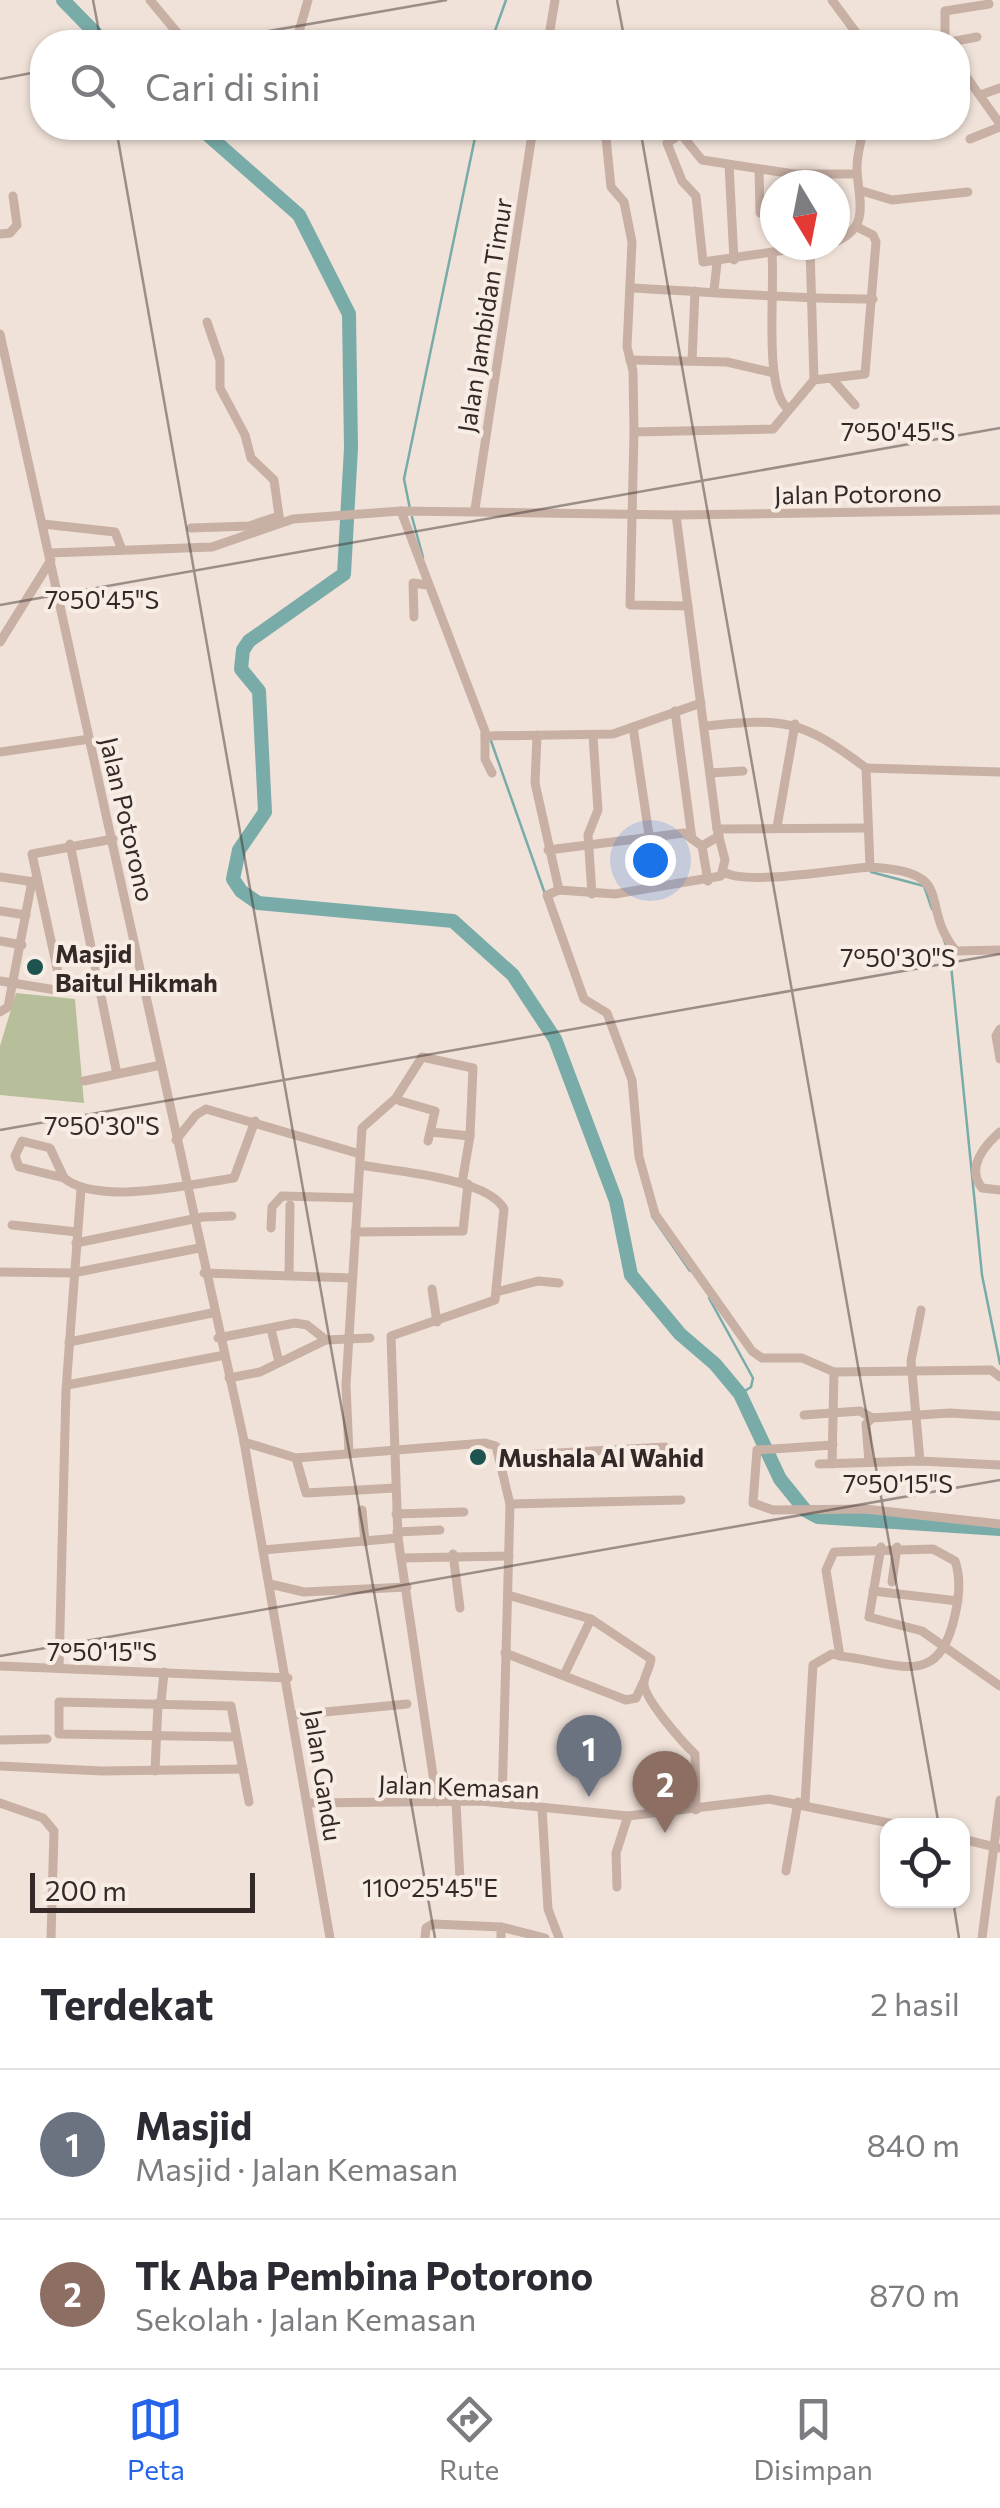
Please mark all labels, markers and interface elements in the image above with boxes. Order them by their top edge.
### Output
search box [30,30,970,140]
icon: search [65,58,120,113]
text: Cari di sini [145,62,321,109]
north arrow [760,170,850,260]
street label: Jalan Jambidan Timur [451,196,517,434]
text: 7°50'45"S [841,416,955,446]
street label: Jalan Potorono [774,477,942,509]
text: 7°50'45"S [45,584,159,614]
street label: Jalan Potorono [95,734,161,904]
your location [625,835,676,886]
place label: Masjid Baitul Hikmah [55,938,218,997]
text: 7°50'30"S [840,942,956,972]
marker: Masjid Baitul Hikmah [24,956,46,978]
text: 7°50'30"S [44,1110,160,1140]
place label: Mushala Al Wahid [498,1442,704,1472]
marker: Mushala Al Wahid [467,1446,489,1468]
text: 7°50'15"S [843,1468,953,1498]
text: 7°50'15"S [47,1636,157,1666]
street label: Jalan Gandu [299,1707,349,1843]
pin: 1 [556,1714,622,1797]
pin: 2 [632,1750,698,1833]
street label: Jalan Kemasan [378,1768,540,1804]
map controls [880,1818,970,1908]
button: locate [880,1818,970,1908]
scale bar [30,1868,255,1912]
text: 110°25'45"E [362,1872,498,1902]
text: 200 m [45,1873,127,1907]
text: Terdekat [40,1977,214,2029]
text: 2 hasil [870,1983,960,2023]
text: Masjid [135,2101,252,2148]
text: 1 [65,2124,80,2164]
text: 840 m [866,2124,960,2164]
text: Masjid · Jalan Kemasan [135,2148,458,2188]
text: Tk Aba Pembina Potorono [135,2251,593,2298]
text: 2 [63,2274,82,2314]
text: 870 m [869,2274,960,2314]
text: Sekolah · Jalan Kemasan [135,2298,476,2338]
tab: Peta [127,2392,185,2486]
tab: Rute [439,2392,499,2486]
tab: Disimpan [753,2392,873,2486]

